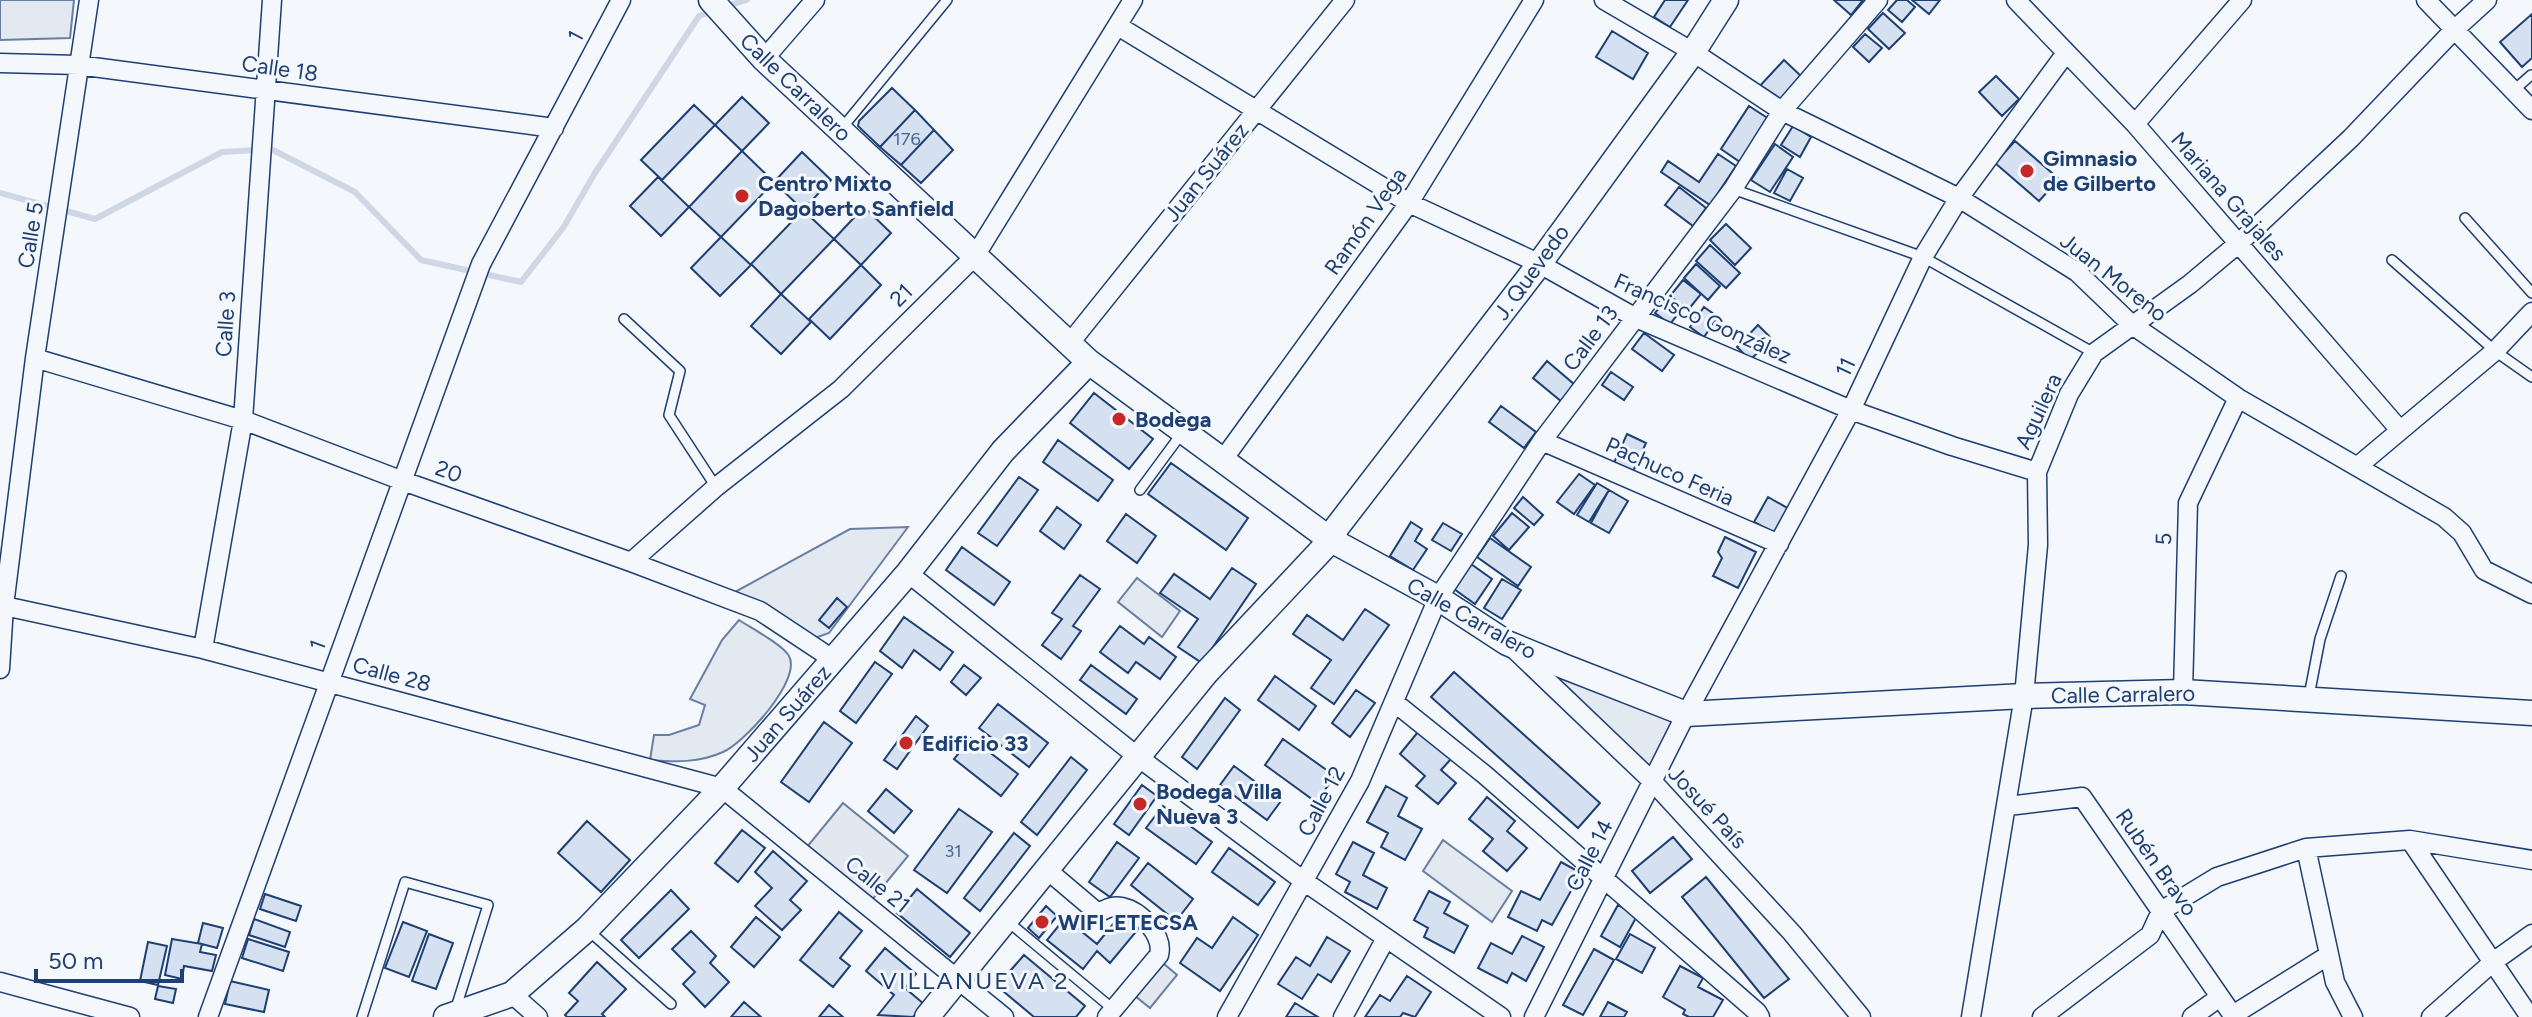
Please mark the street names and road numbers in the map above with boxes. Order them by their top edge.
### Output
street label: 1 [561,26,589,47]
street label: Calle Carralero [734,27,857,147]
street label: Calle 18 [240,50,320,87]
street label: Juan Suárez [1158,117,1255,227]
street label: Mariana Grajales [2165,126,2292,266]
street label: Ramón Vega [1319,162,1412,280]
street label: Calle 5 [12,200,49,270]
street label: J. Quevedo [1488,219,1575,325]
street label: Juan Moreno [2055,227,2173,328]
street label: Francisco González [1610,267,1796,370]
street label: 21 [884,278,918,312]
street label: Calle 3 [210,290,241,358]
street label: Calle 13 [1557,300,1624,376]
street label: 11 [1829,353,1862,381]
street label: Aguilera [2009,369,2068,453]
street label: Pachuco Feria [1601,431,1738,512]
street label: 20 [432,454,466,489]
street label: 5 [2150,532,2177,546]
street label: Calle Carralero [1402,572,1541,665]
street label: 1 [303,636,332,654]
street label: Calle 28 [350,651,434,698]
street label: Juan Suárez [738,659,837,767]
street label: Calle Carralero [2051,680,2195,709]
street label: Josué País [1663,760,1753,854]
street label: Calle 12 [1292,762,1351,841]
street label: Rubén Bravo [2110,804,2203,921]
street label: Calle 14 [1560,815,1619,896]
street label: Calle 21 [840,850,916,919]

